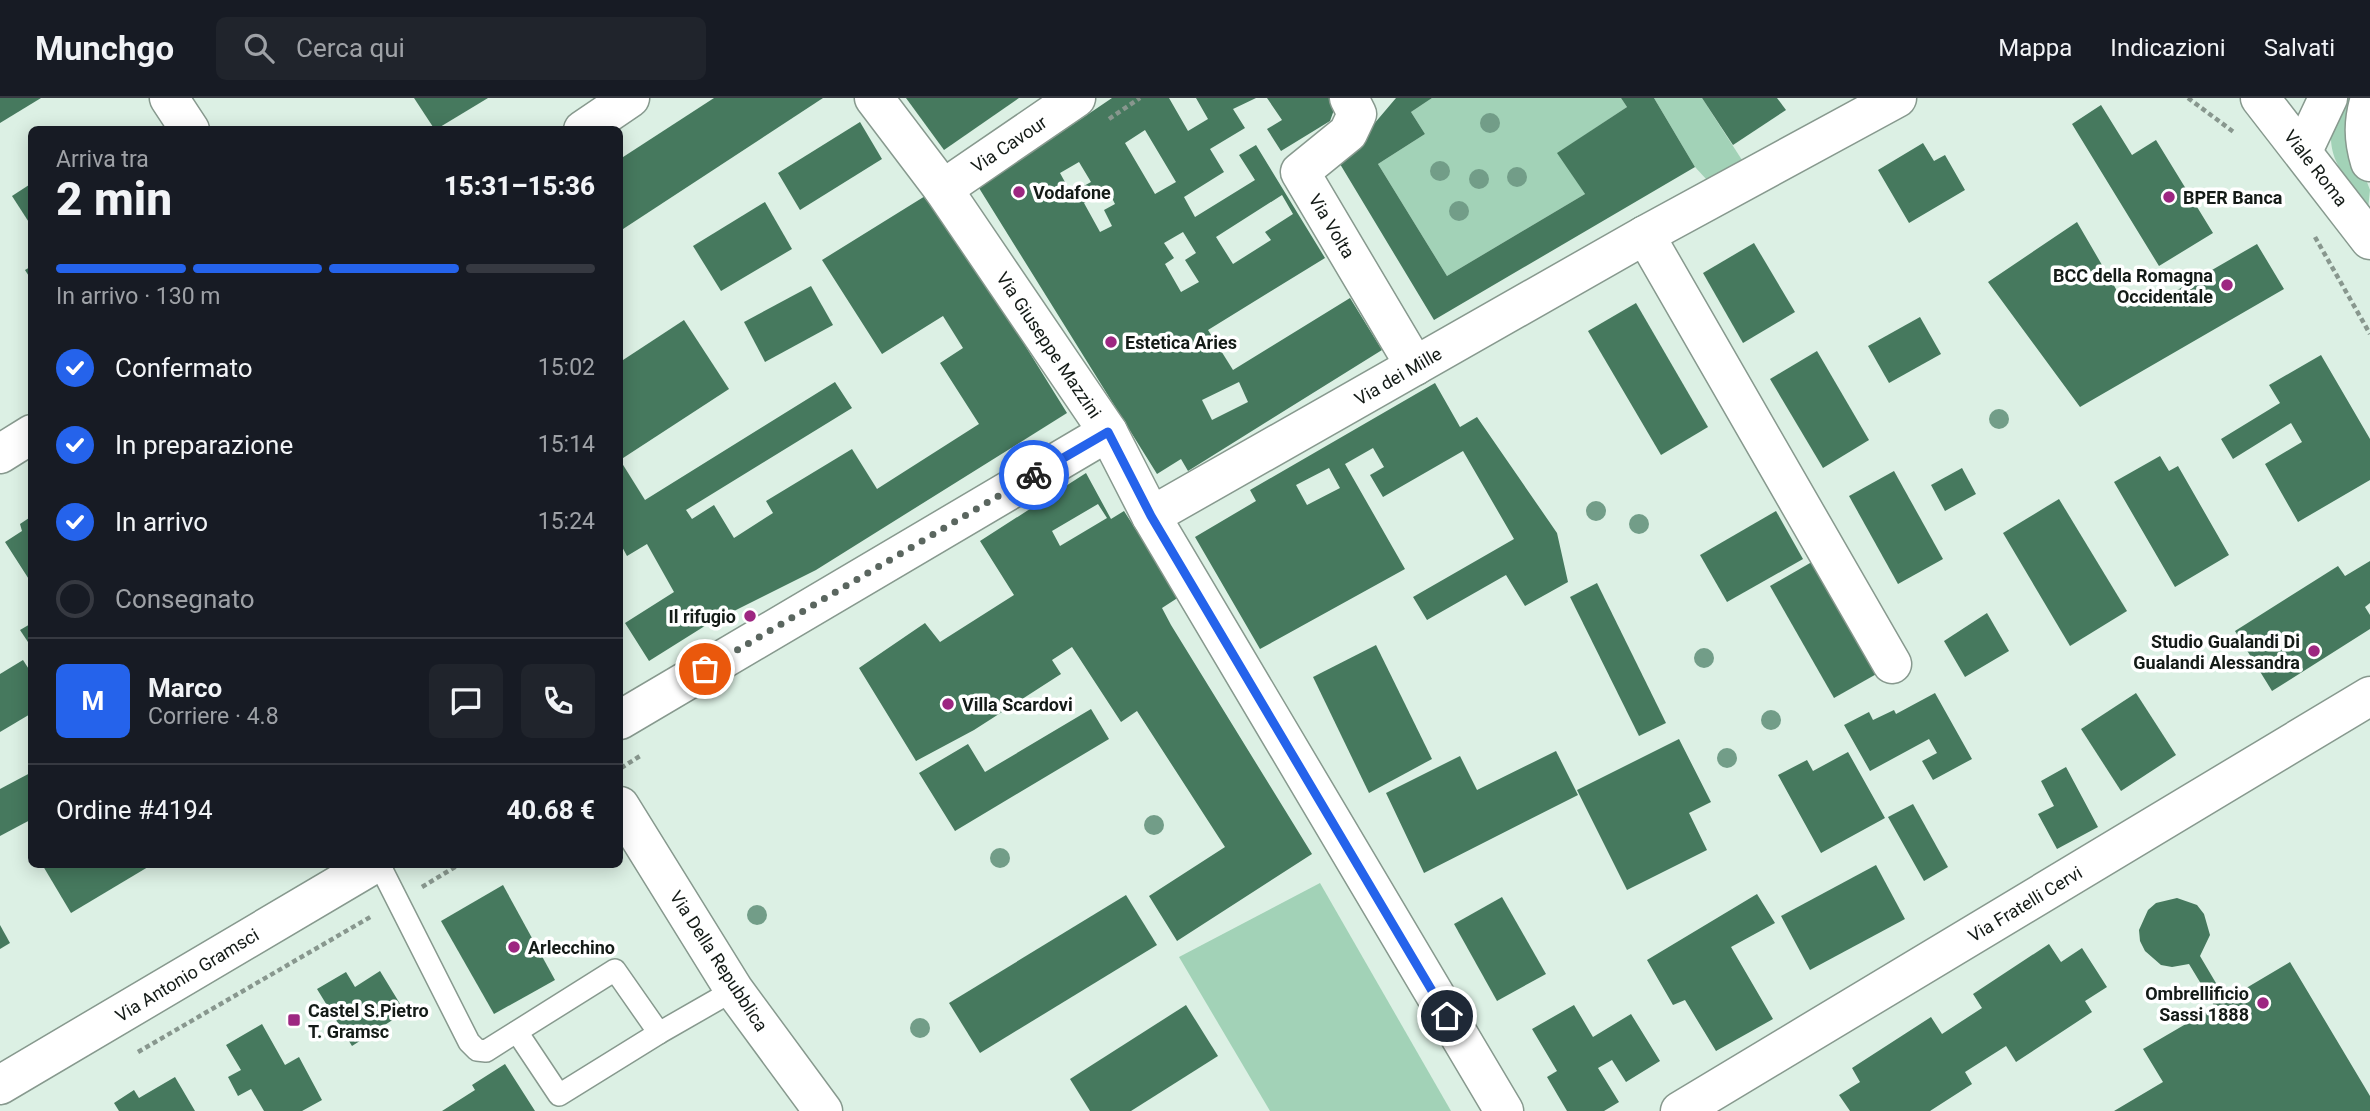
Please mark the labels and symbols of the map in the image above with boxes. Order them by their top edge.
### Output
street label: Via Cavour [967,111,1051,177]
street label: Viale Roma [2280,126,2352,210]
place label: Vodafone [1033,182,1111,203]
marker: Vodafone [1011,184,1027,200]
place label: BPER Banca [2183,187,2283,208]
marker: BPER Banca [2161,189,2177,205]
street label: Via Volta [1305,190,1359,262]
place label: BCC della Romagna Occidentale [2053,265,2213,307]
street label: Via Giuseppe Mazzini [992,268,1106,422]
marker: BCC della Romagna Occidentale [2219,277,2235,293]
place label: Estetica Aries [1125,332,1237,353]
marker: Estetica Aries [1103,334,1119,350]
street label: Via dei Mille [1351,343,1445,409]
courier [999,440,1069,510]
place label: Il rifugio [668,606,736,627]
marker: Il rifugio [742,608,758,624]
place label: Studio Gualandi Di Gualandi Alessandra [2133,631,2300,673]
pin [675,639,735,699]
marker: Studio Gualandi Di Gualandi Alessandra [2306,643,2322,659]
place label: Villa Scardovi [962,694,1073,715]
marker: Villa Scardovi [940,696,956,712]
street label: Via Fratelli Cervi [1964,862,2086,946]
street label: Via Della Repubblica [666,887,772,1035]
street label: Via Antonio Gramsci [112,924,262,1026]
place label: Arlecchino [528,937,615,958]
marker: Arlecchino [506,939,522,955]
place label: Ombrellificio Sassi 1888 [2145,983,2249,1025]
pin [1417,986,1477,1046]
marker: Ombrellificio Sassi 1888 [2255,995,2271,1011]
place label: Castel S.Pietro T. Gramsc [308,1000,429,1042]
marker: Castel S.Pietro T. Gramsc [286,1012,302,1028]

